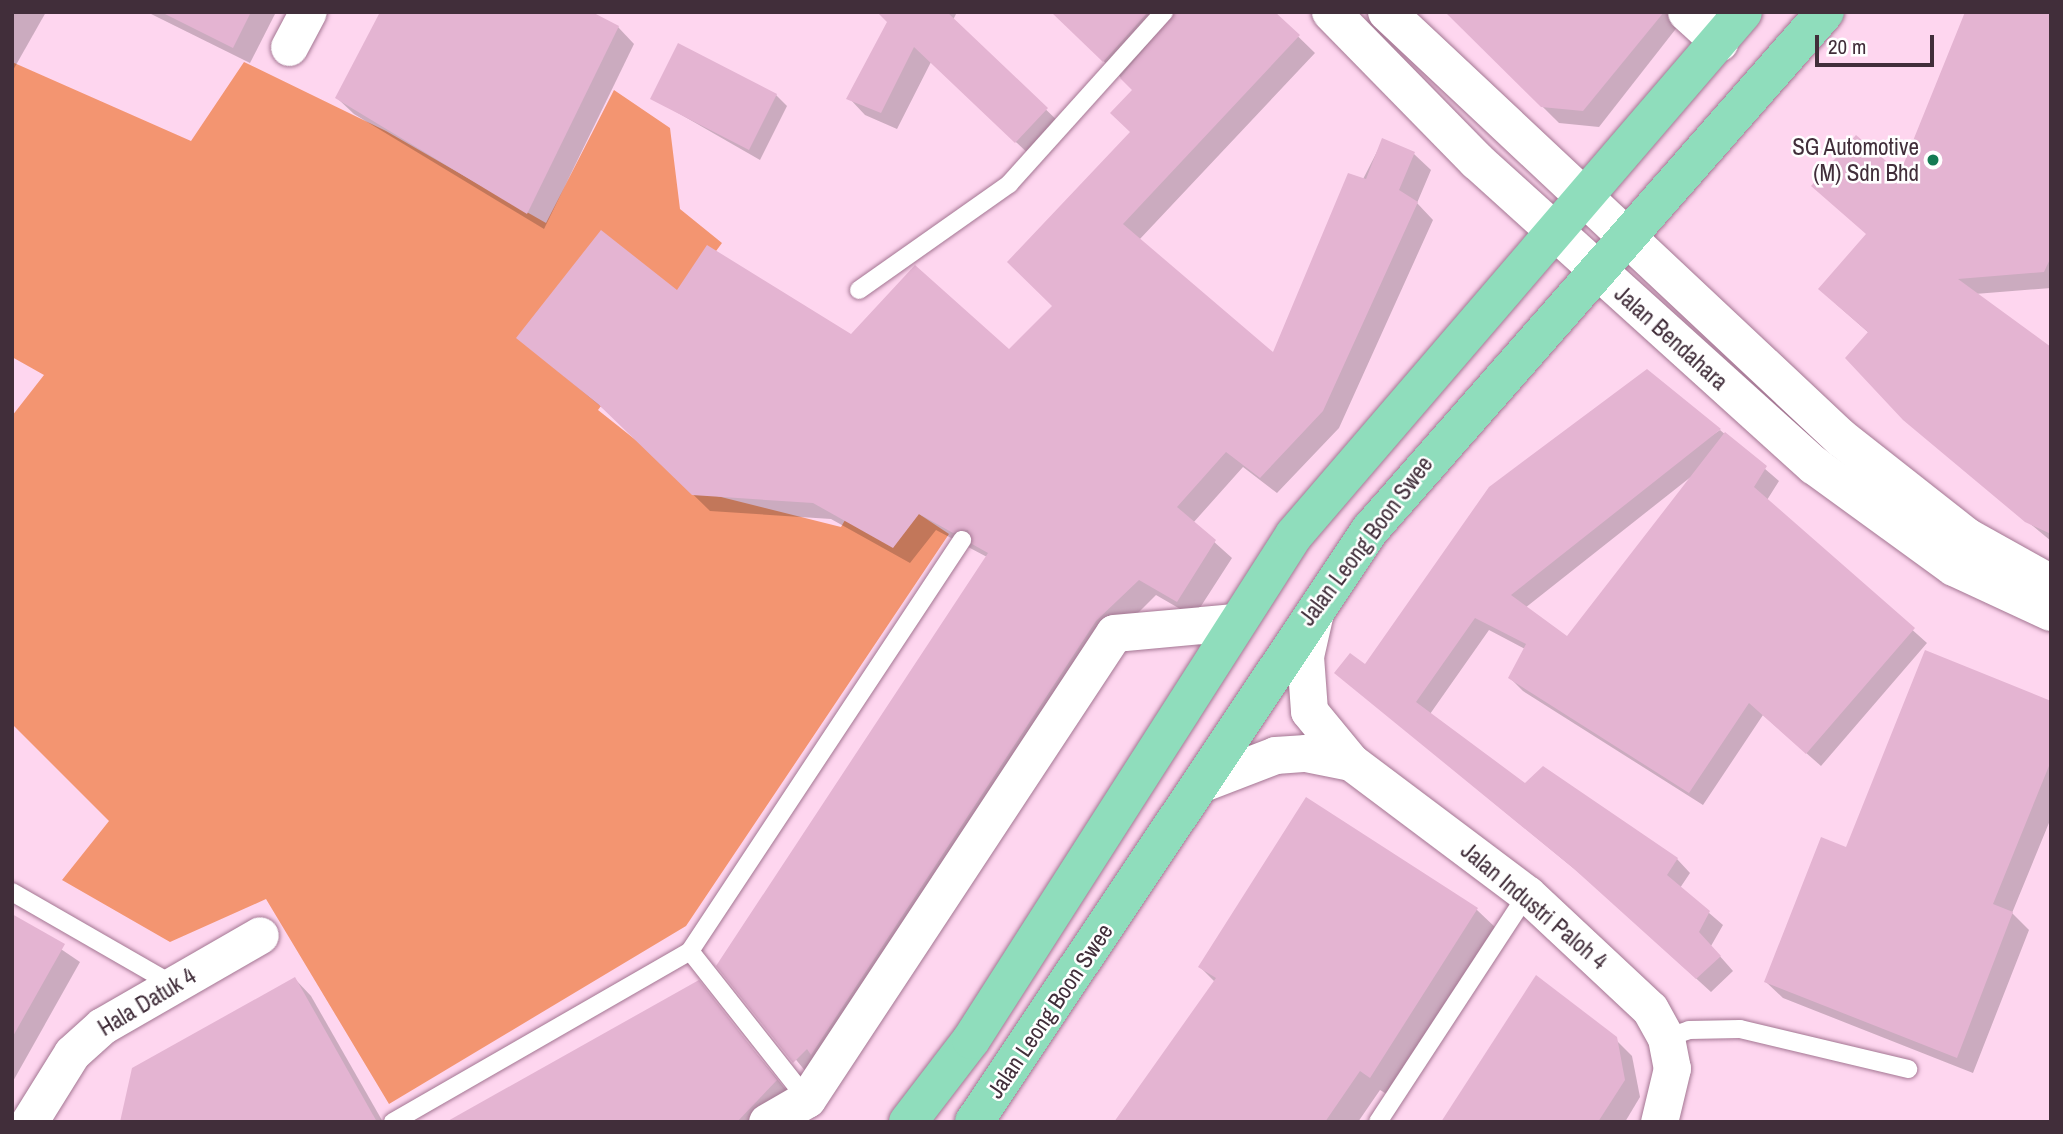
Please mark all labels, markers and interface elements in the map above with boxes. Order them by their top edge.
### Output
scale bar [1818,21,1937,65]
text: 20 m [1828,32,1866,61]
place label: SG Automotive (M) Sdn Bhd [1791,133,1919,187]
marker: SG Automotive (M) Sdn Bhd [1925,152,1941,168]
street label: Jalan Bendahara [1609,280,1733,396]
street label: Jalan Leong Boon Swee [1293,451,1439,631]
street label: Jalan Industri Paloh 4 [1455,837,1613,975]
street label: Jalan Leong Boon Swee [981,919,1119,1103]
street label: Hala Datuk 4 [93,962,201,1042]

